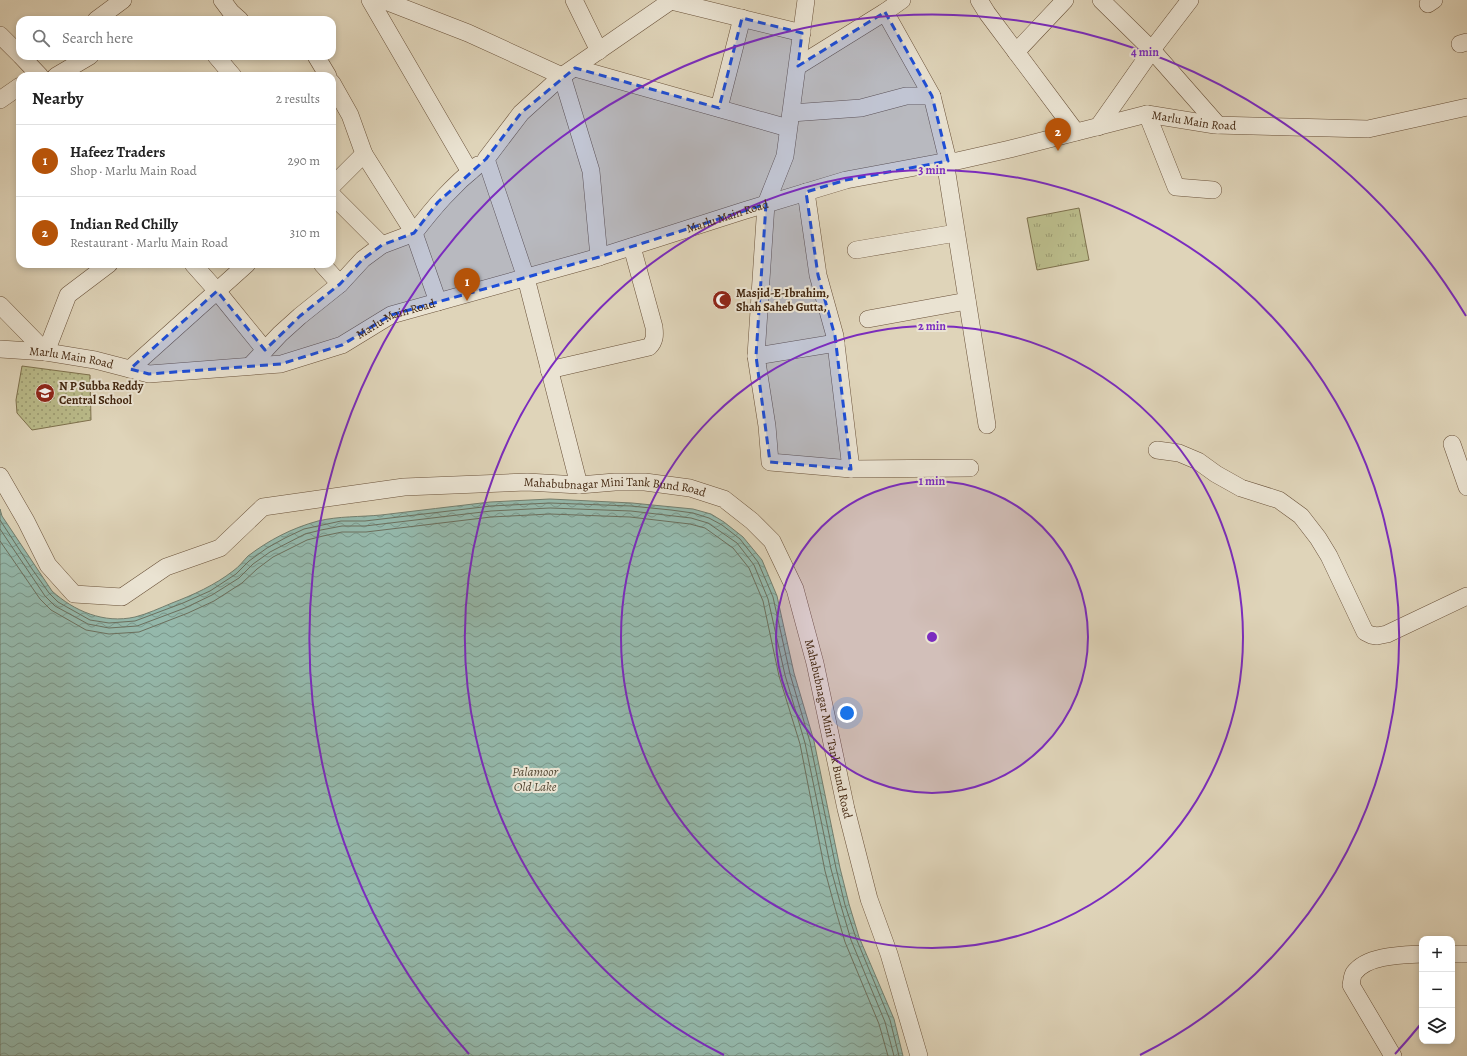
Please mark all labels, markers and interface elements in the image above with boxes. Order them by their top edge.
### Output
search box [16,16,336,60]
icon: search [30,27,52,49]
text: Search here [62,28,133,48]
text: 4 min [1131,44,1159,60]
text: Nearby [32,87,83,110]
text: 2 results [276,90,320,107]
street label: Marlu Main Road [1151,107,1237,134]
pin: 2 [1045,118,1071,151]
text: Hafeez Traders [70,142,165,162]
text: 1 [43,152,47,169]
text: 290 m [288,152,320,169]
text: Shop · Marlu Main Road [70,162,197,179]
text: 3 min [918,162,946,178]
street label: Marlu Main Road [684,196,771,237]
text: Indian Red Chilly [70,214,178,234]
text: 2 [42,224,48,241]
text: 310 m [290,224,320,241]
text: Restaurant · Marlu Main Road [70,234,228,251]
pin: 1 [454,268,480,301]
place label: Masjid-E-Ibrahim, Shah Saheb Gutta, [736,285,829,315]
mosque icon: Masjid-E-Ibrahim, Shah Saheb Gutta, [711,289,733,311]
street label: Marlu Main Road [353,295,437,343]
text: 2 min [918,318,946,334]
street label: Marlu Main Road [29,343,116,373]
place label: N P Subba Reddy Central School [59,378,144,408]
school or university icon: N P Subba Reddy Central School [34,382,56,404]
text: 1 min [919,473,946,489]
street label: Mahabubnagar Mini Tank Bund Road [523,474,709,501]
centre of rings [925,630,939,644]
street label: Mahabubnagar Mini Tank Bund Road [801,637,856,821]
your location [837,703,857,723]
water label: Palamoor Old Lake [512,763,559,795]
map controls [1419,936,1455,1044]
button: + [1419,936,1455,972]
button: − [1419,972,1455,1008]
button: layers [1419,1008,1455,1044]

